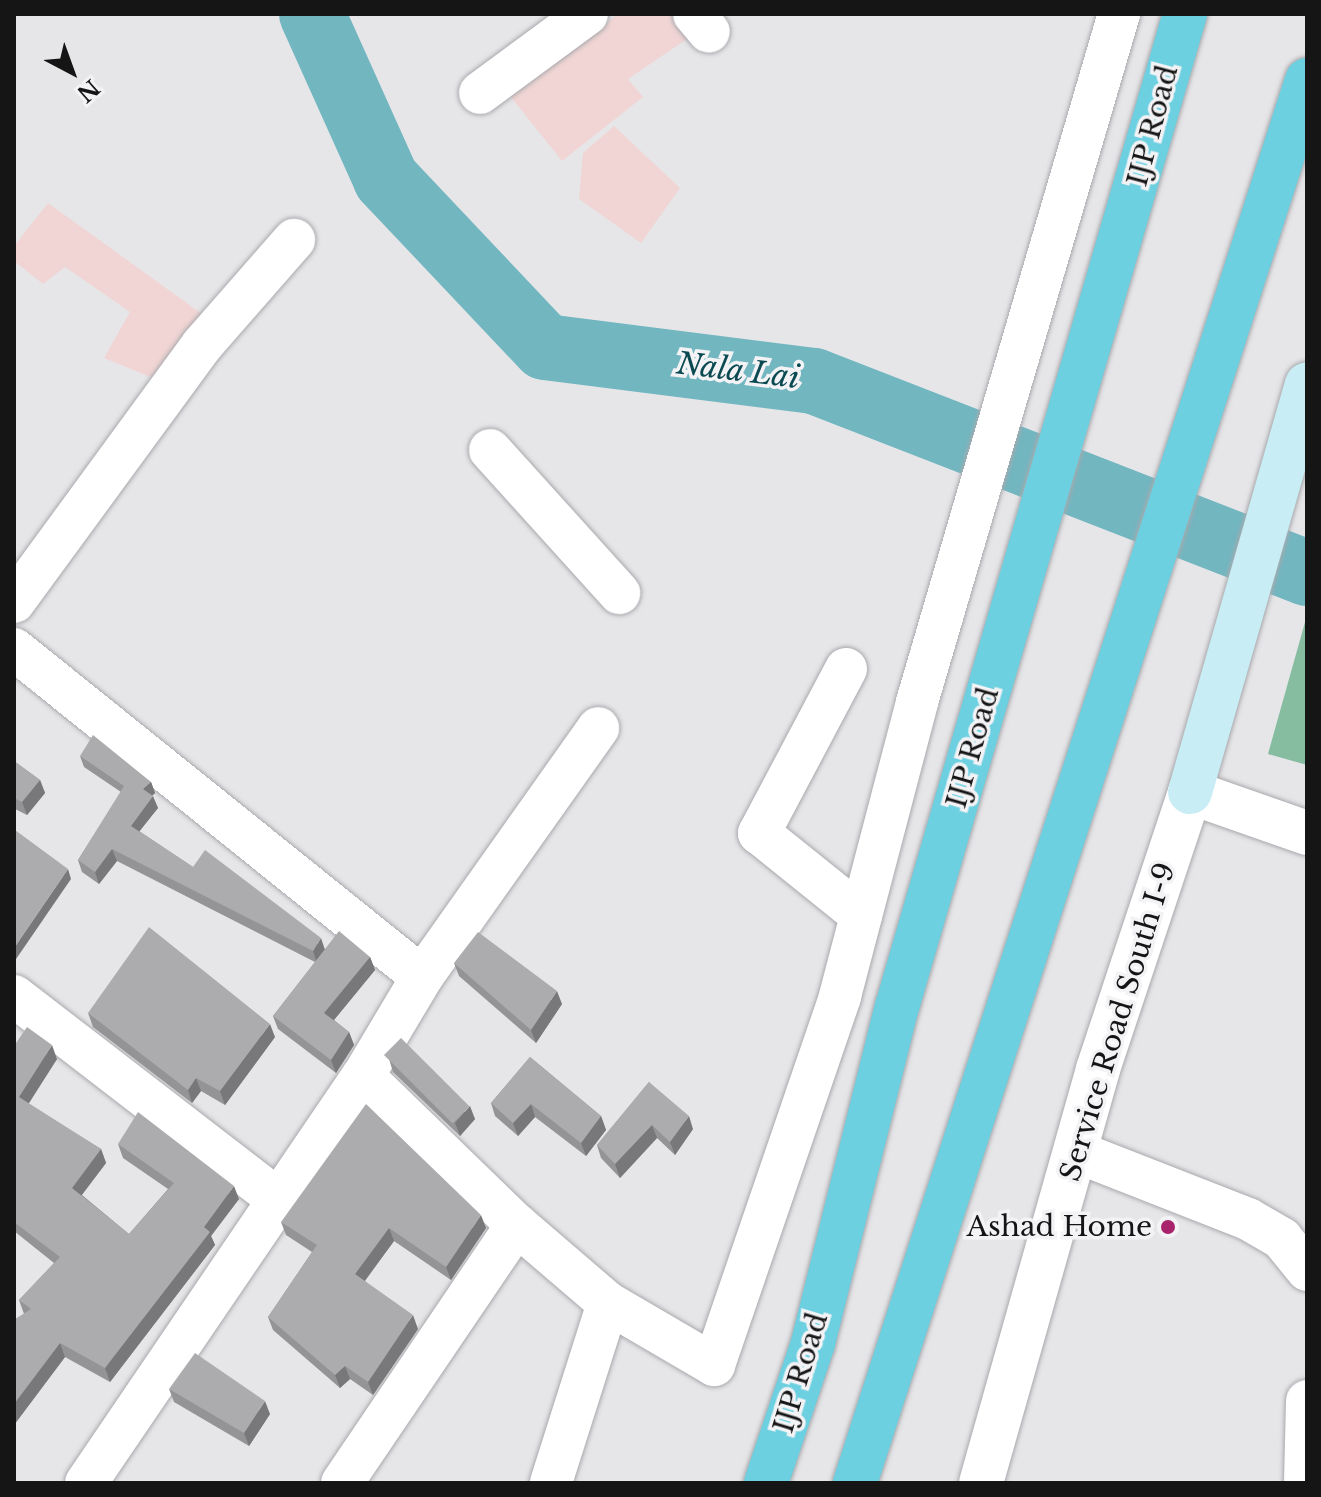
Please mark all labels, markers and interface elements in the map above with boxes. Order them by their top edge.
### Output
north arrow [32,32,112,112]
street label: IJP Road [1121,62,1185,190]
text: N [71,74,105,107]
water label: Nala Lai [674,346,802,396]
street label: IJP Road [940,684,1006,812]
street label: Service Road South I-9 [1054,859,1182,1185]
place label: Ashad Home [966,1210,1152,1244]
marker: Ashad Home [1159,1218,1177,1236]
street label: IJP Road [767,1309,835,1437]

